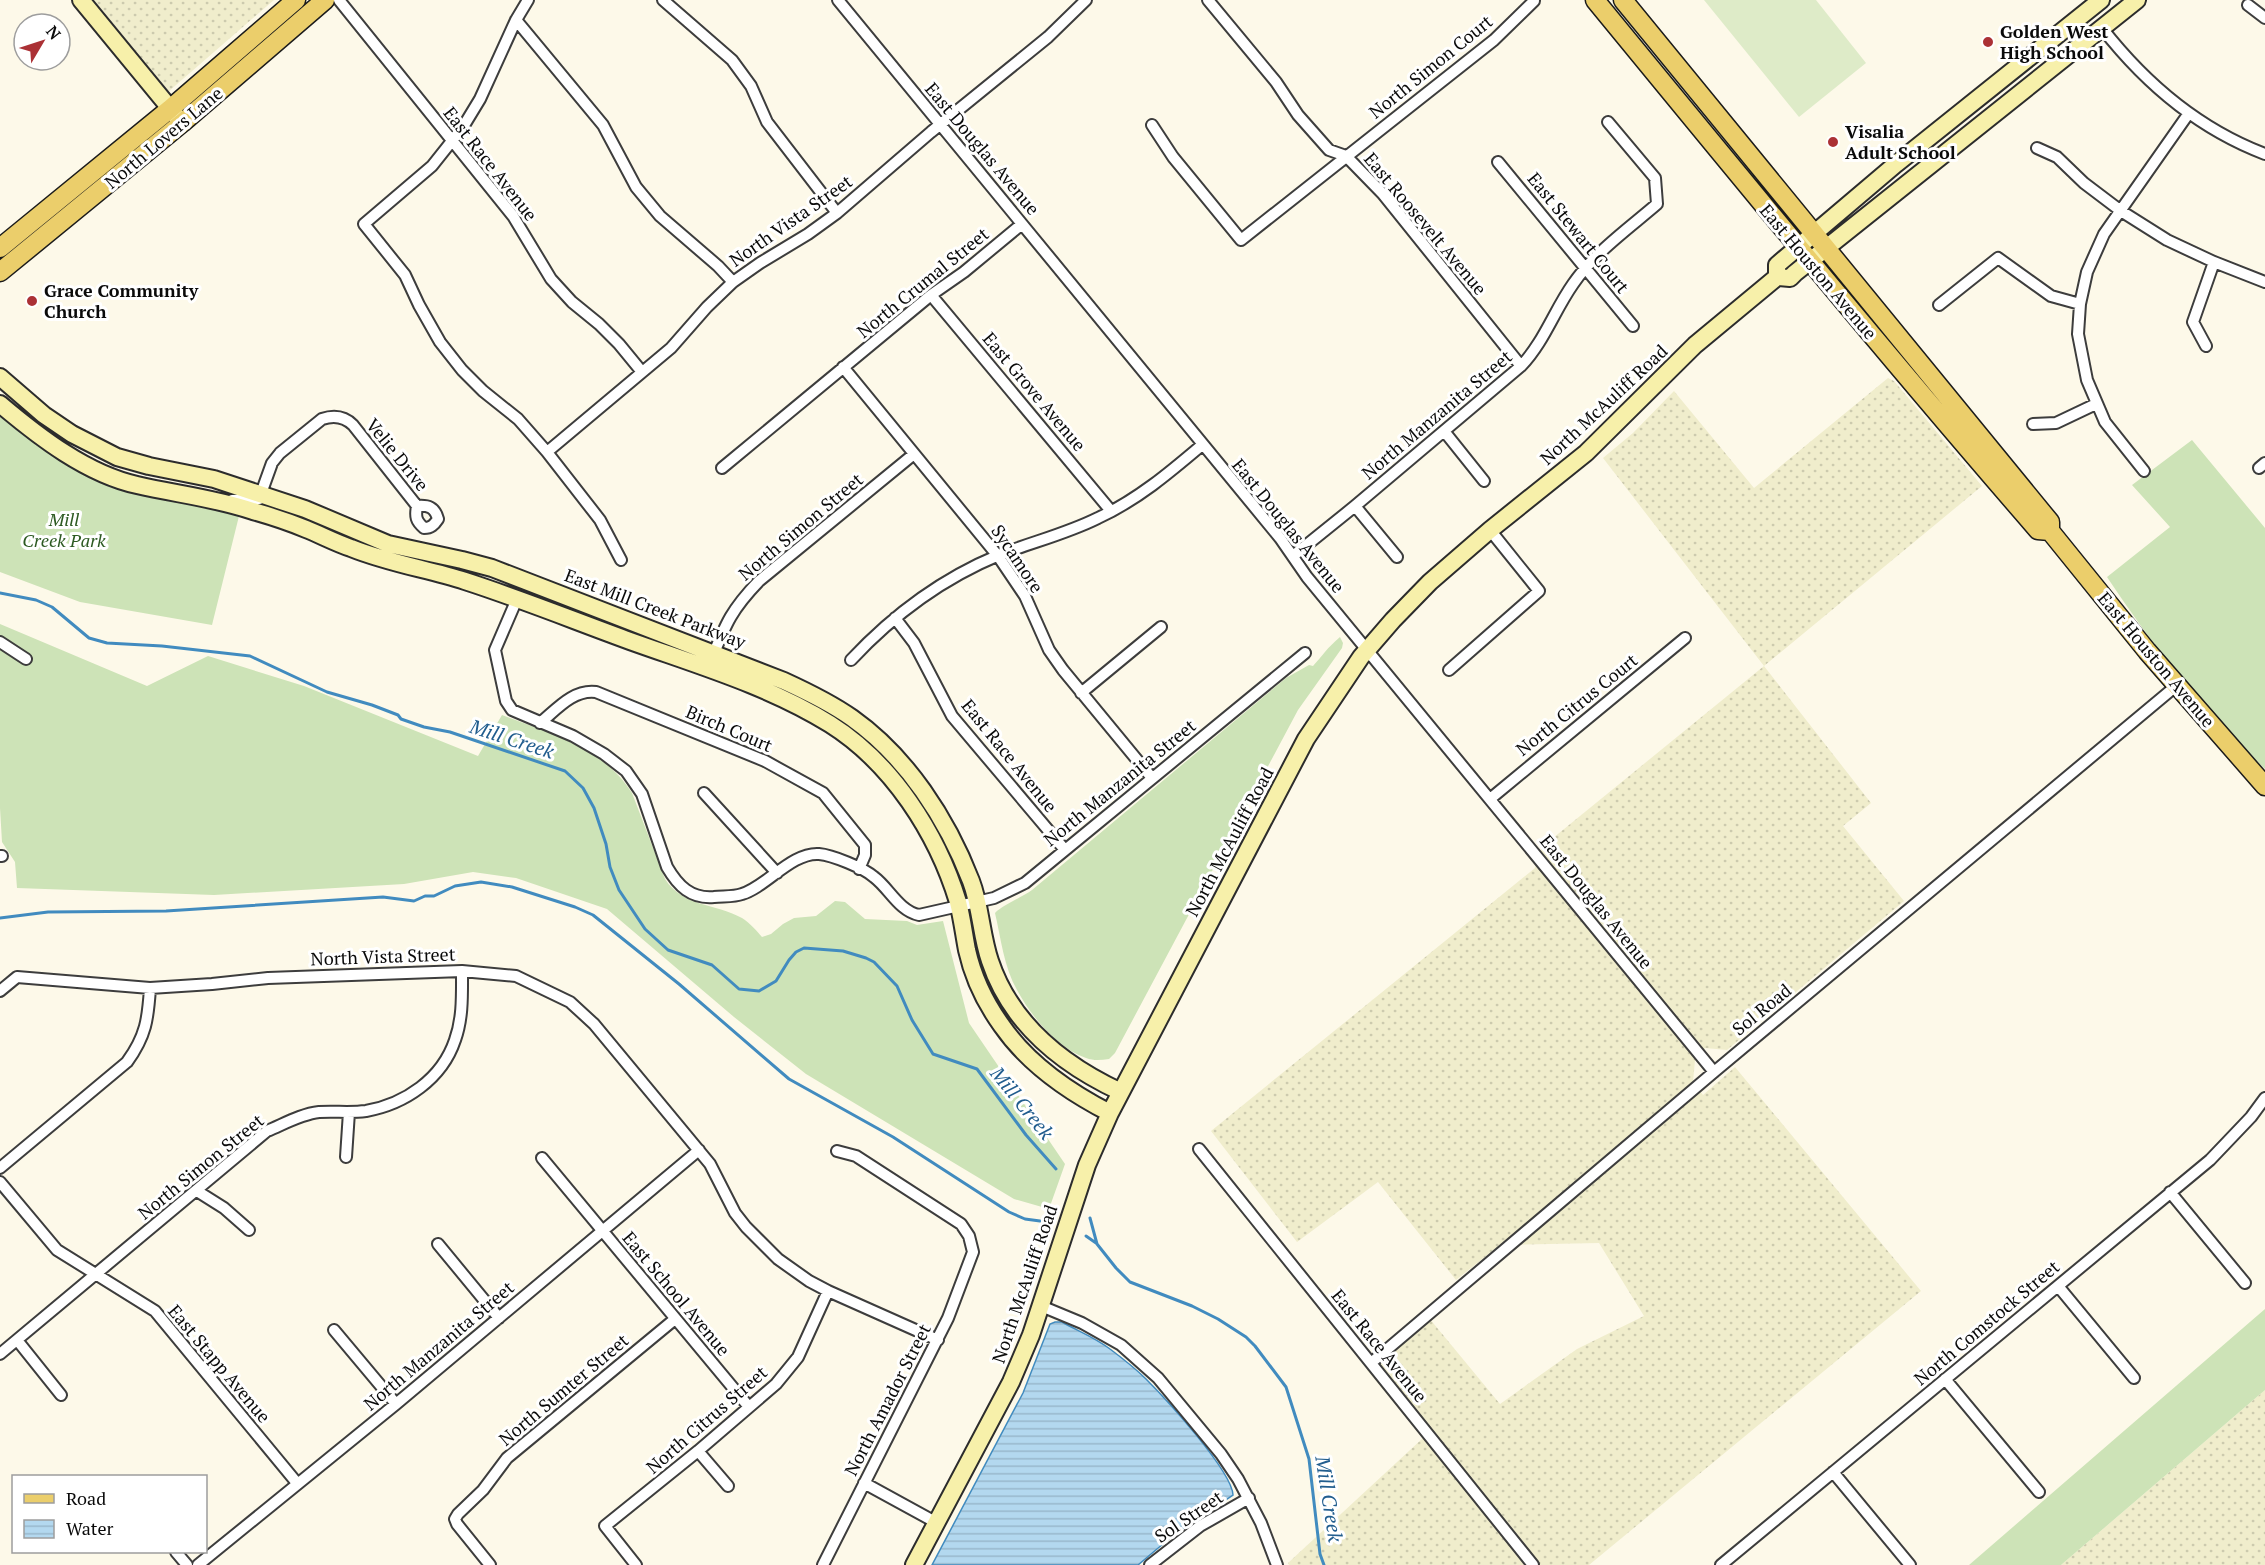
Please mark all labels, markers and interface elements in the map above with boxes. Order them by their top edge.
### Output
street label: North Simon Court [1364,9,1497,123]
north arrow [12,12,72,72]
place label: Golden West High School [2000,19,2109,64]
text: N [41,21,66,44]
marker: Golden West High School [1981,35,1995,49]
street label: East Douglas Avenue [920,77,1045,220]
street label: North Lovers Lane [99,81,227,194]
street label: East Race Avenue [439,101,543,226]
place label: Visalia Adult School [1845,119,1956,164]
marker: Visalia Adult School [1826,135,1840,149]
street label: East Roosevelt Avenue [1359,147,1492,300]
street label: East Stewart Court [1523,167,1635,298]
street label: North Vista Street [724,169,857,272]
street label: East Houston Avenue [1755,199,1883,344]
street label: North Crumal Street [852,221,993,343]
place label: Grace Community Church [44,278,199,323]
marker: Grace Community Church [25,294,39,308]
street label: East Grove Avenue [978,327,1092,456]
street label: North McAuliff Road [1534,339,1672,470]
street label: North Manzanita Street [1356,344,1517,484]
street label: Velie Drive [361,413,434,496]
street label: East Douglas Avenue [1227,453,1350,597]
street label: North Simon Street [733,467,868,585]
park label: Mill Creek Park [22,507,106,552]
street label: Sycamore [986,520,1049,597]
street label: East Mill Creek Parkway [561,562,750,654]
street label: East Houston Avenue [2093,587,2221,732]
street label: North Citrus Court [1511,648,1642,761]
street label: East Race Avenue [957,694,1063,817]
street label: Birch Court [682,699,777,757]
water label: Mill Creek [466,712,558,765]
street label: North Manzanita Street [1038,713,1201,851]
street label: North McAuliff Road [1180,763,1279,920]
street label: East Douglas Avenue [1535,829,1658,973]
street label: North Vista Street [310,941,456,971]
street label: Sol Road [1727,978,1796,1040]
water label: Mill Creek [984,1060,1060,1145]
street label: North Simon Street [132,1108,269,1224]
street label: North McAuliff Road [986,1201,1062,1366]
street label: East School Avenue [618,1226,736,1361]
street label: North Comstock Street [1909,1254,2064,1390]
street label: North Manzanita Street [358,1275,519,1415]
street label: East Race Avenue [1327,1284,1433,1407]
street label: East Stapp Avenue [163,1299,276,1427]
street label: North Amador Street [838,1319,936,1480]
street label: North Sumter Street [494,1328,633,1451]
street label: North Citrus Street [641,1360,772,1478]
water label: Mill Creek [1309,1453,1350,1544]
legend [12,1475,207,1553]
street label: Sol Street [1150,1484,1228,1548]
text: Road [66,1486,106,1510]
text: Water [66,1516,113,1540]

